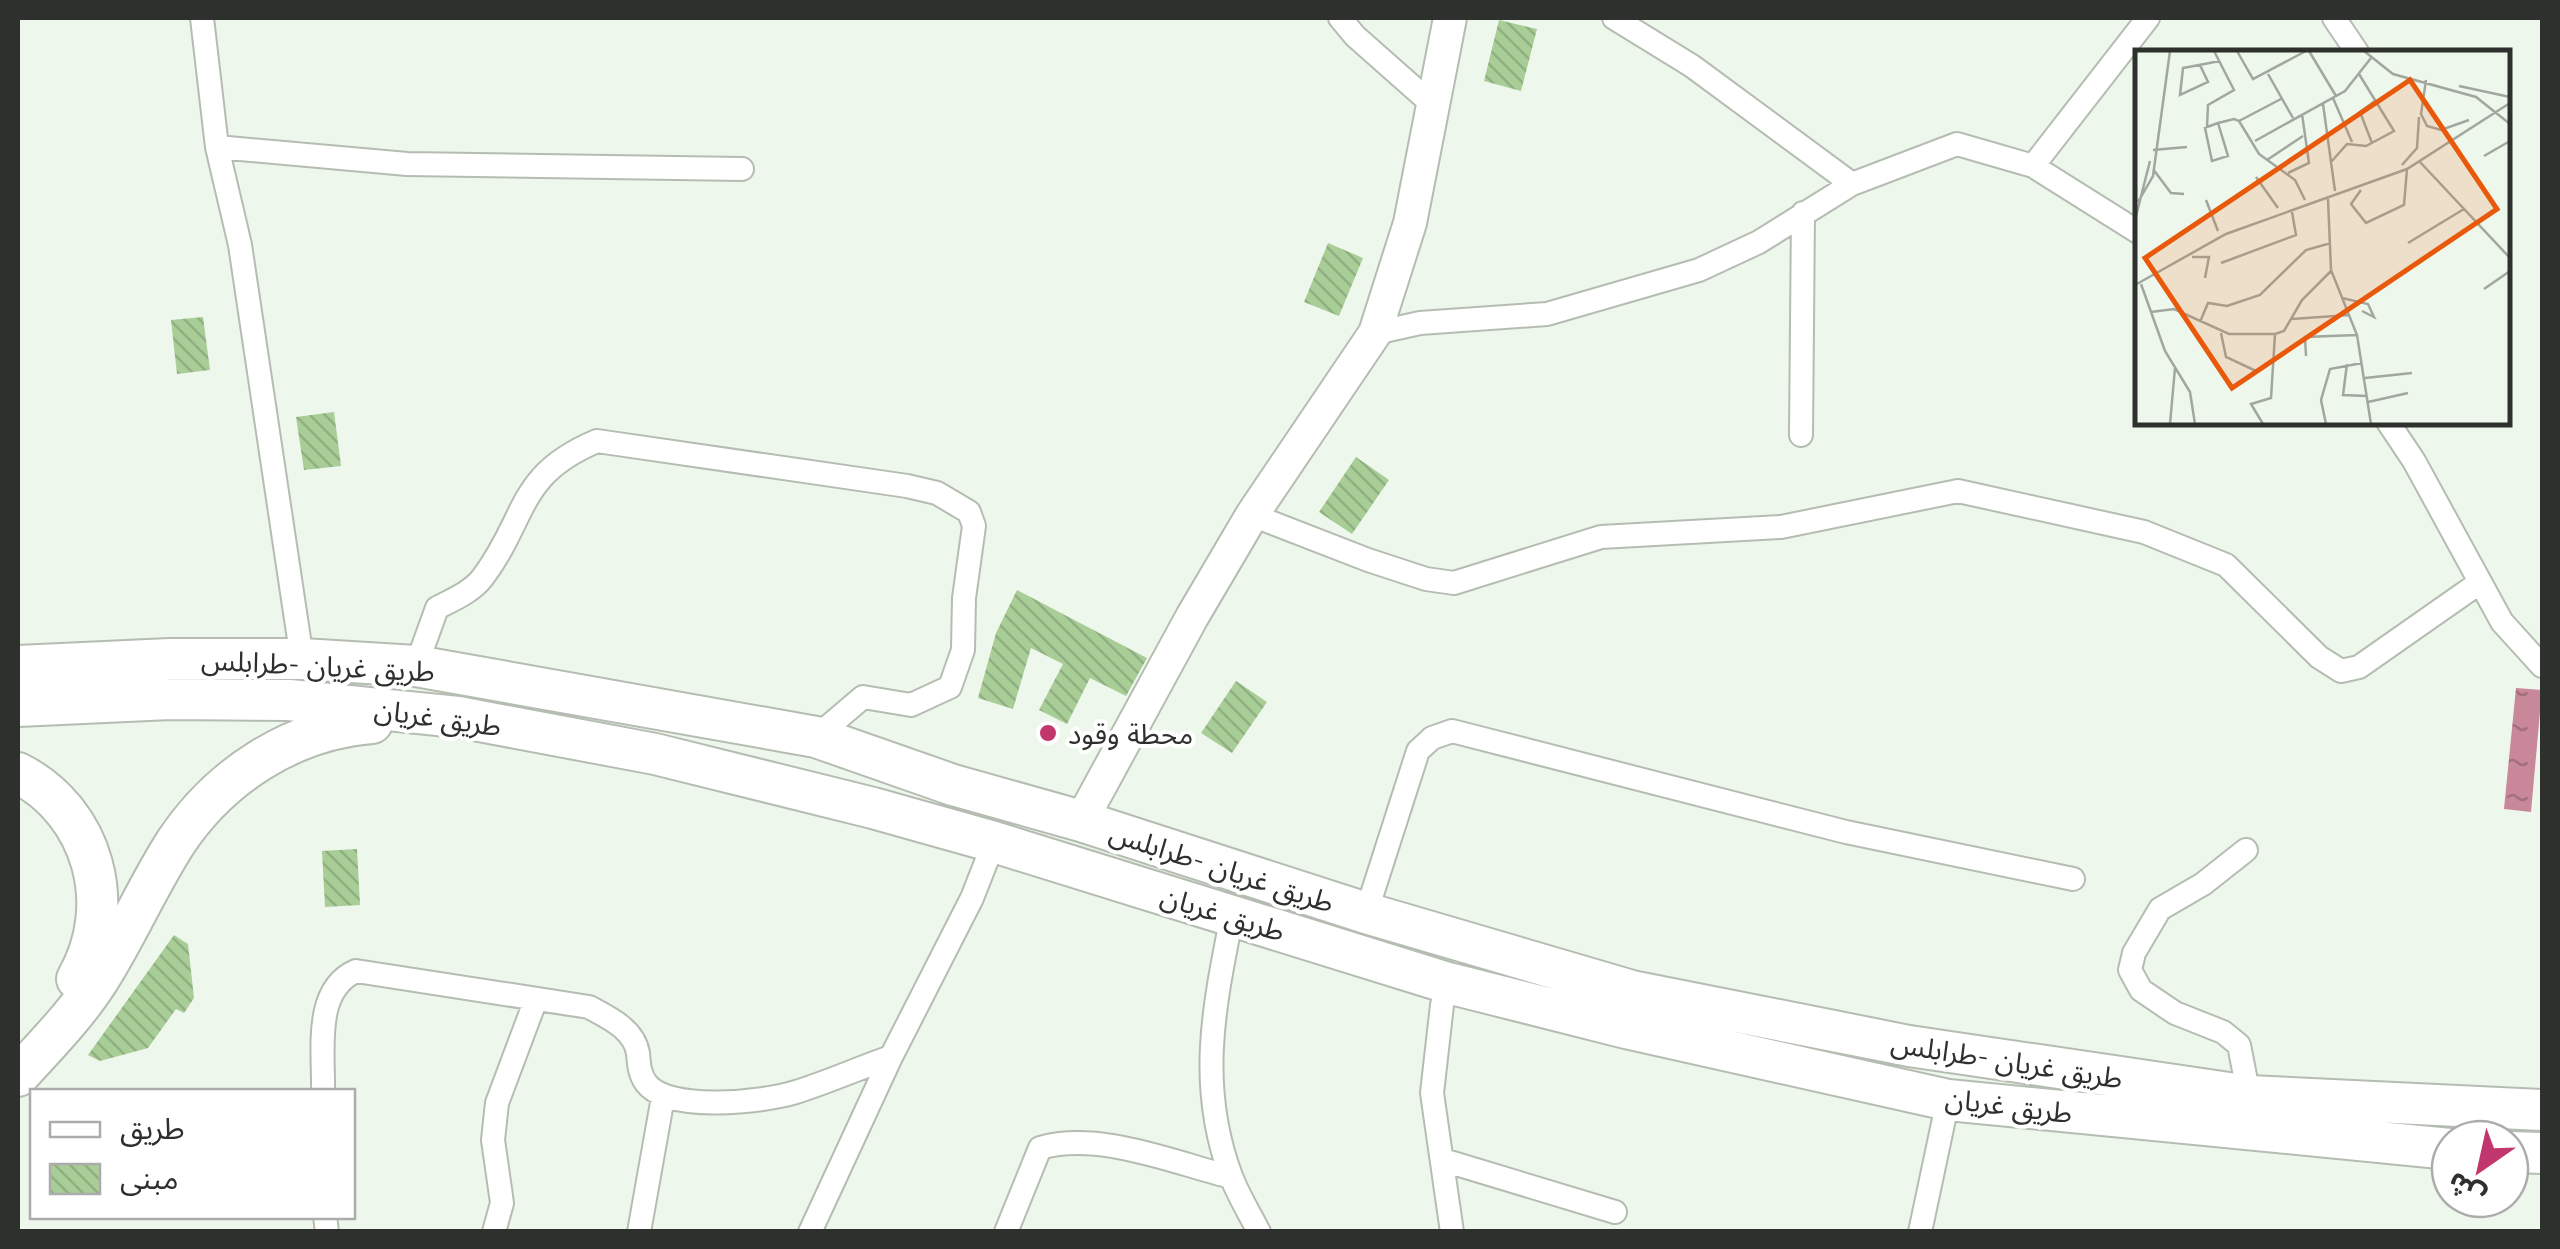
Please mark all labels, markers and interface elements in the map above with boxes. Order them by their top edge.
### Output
inset map [2135,50,2510,425]
street label: طريق غريان -طرابلس [200,641,436,690]
street label: طريق غريان [372,691,504,744]
place label: محطة وقود [1068,716,1193,751]
marker: محطة وقود [1037,722,1059,744]
street label: طريق غريان -طرابلس [1106,815,1338,919]
street label: طريق غريان [1157,878,1289,948]
street label: طريق غريان -طرابلس [1889,1024,2125,1097]
street label: طريق غريان [1943,1080,2075,1131]
legend [30,1089,355,1219]
text: طريق [120,1109,185,1147]
north arrow [2430,1119,2530,1219]
text: مبنى [120,1159,178,1197]
text: ش [2440,1165,2491,1215]

